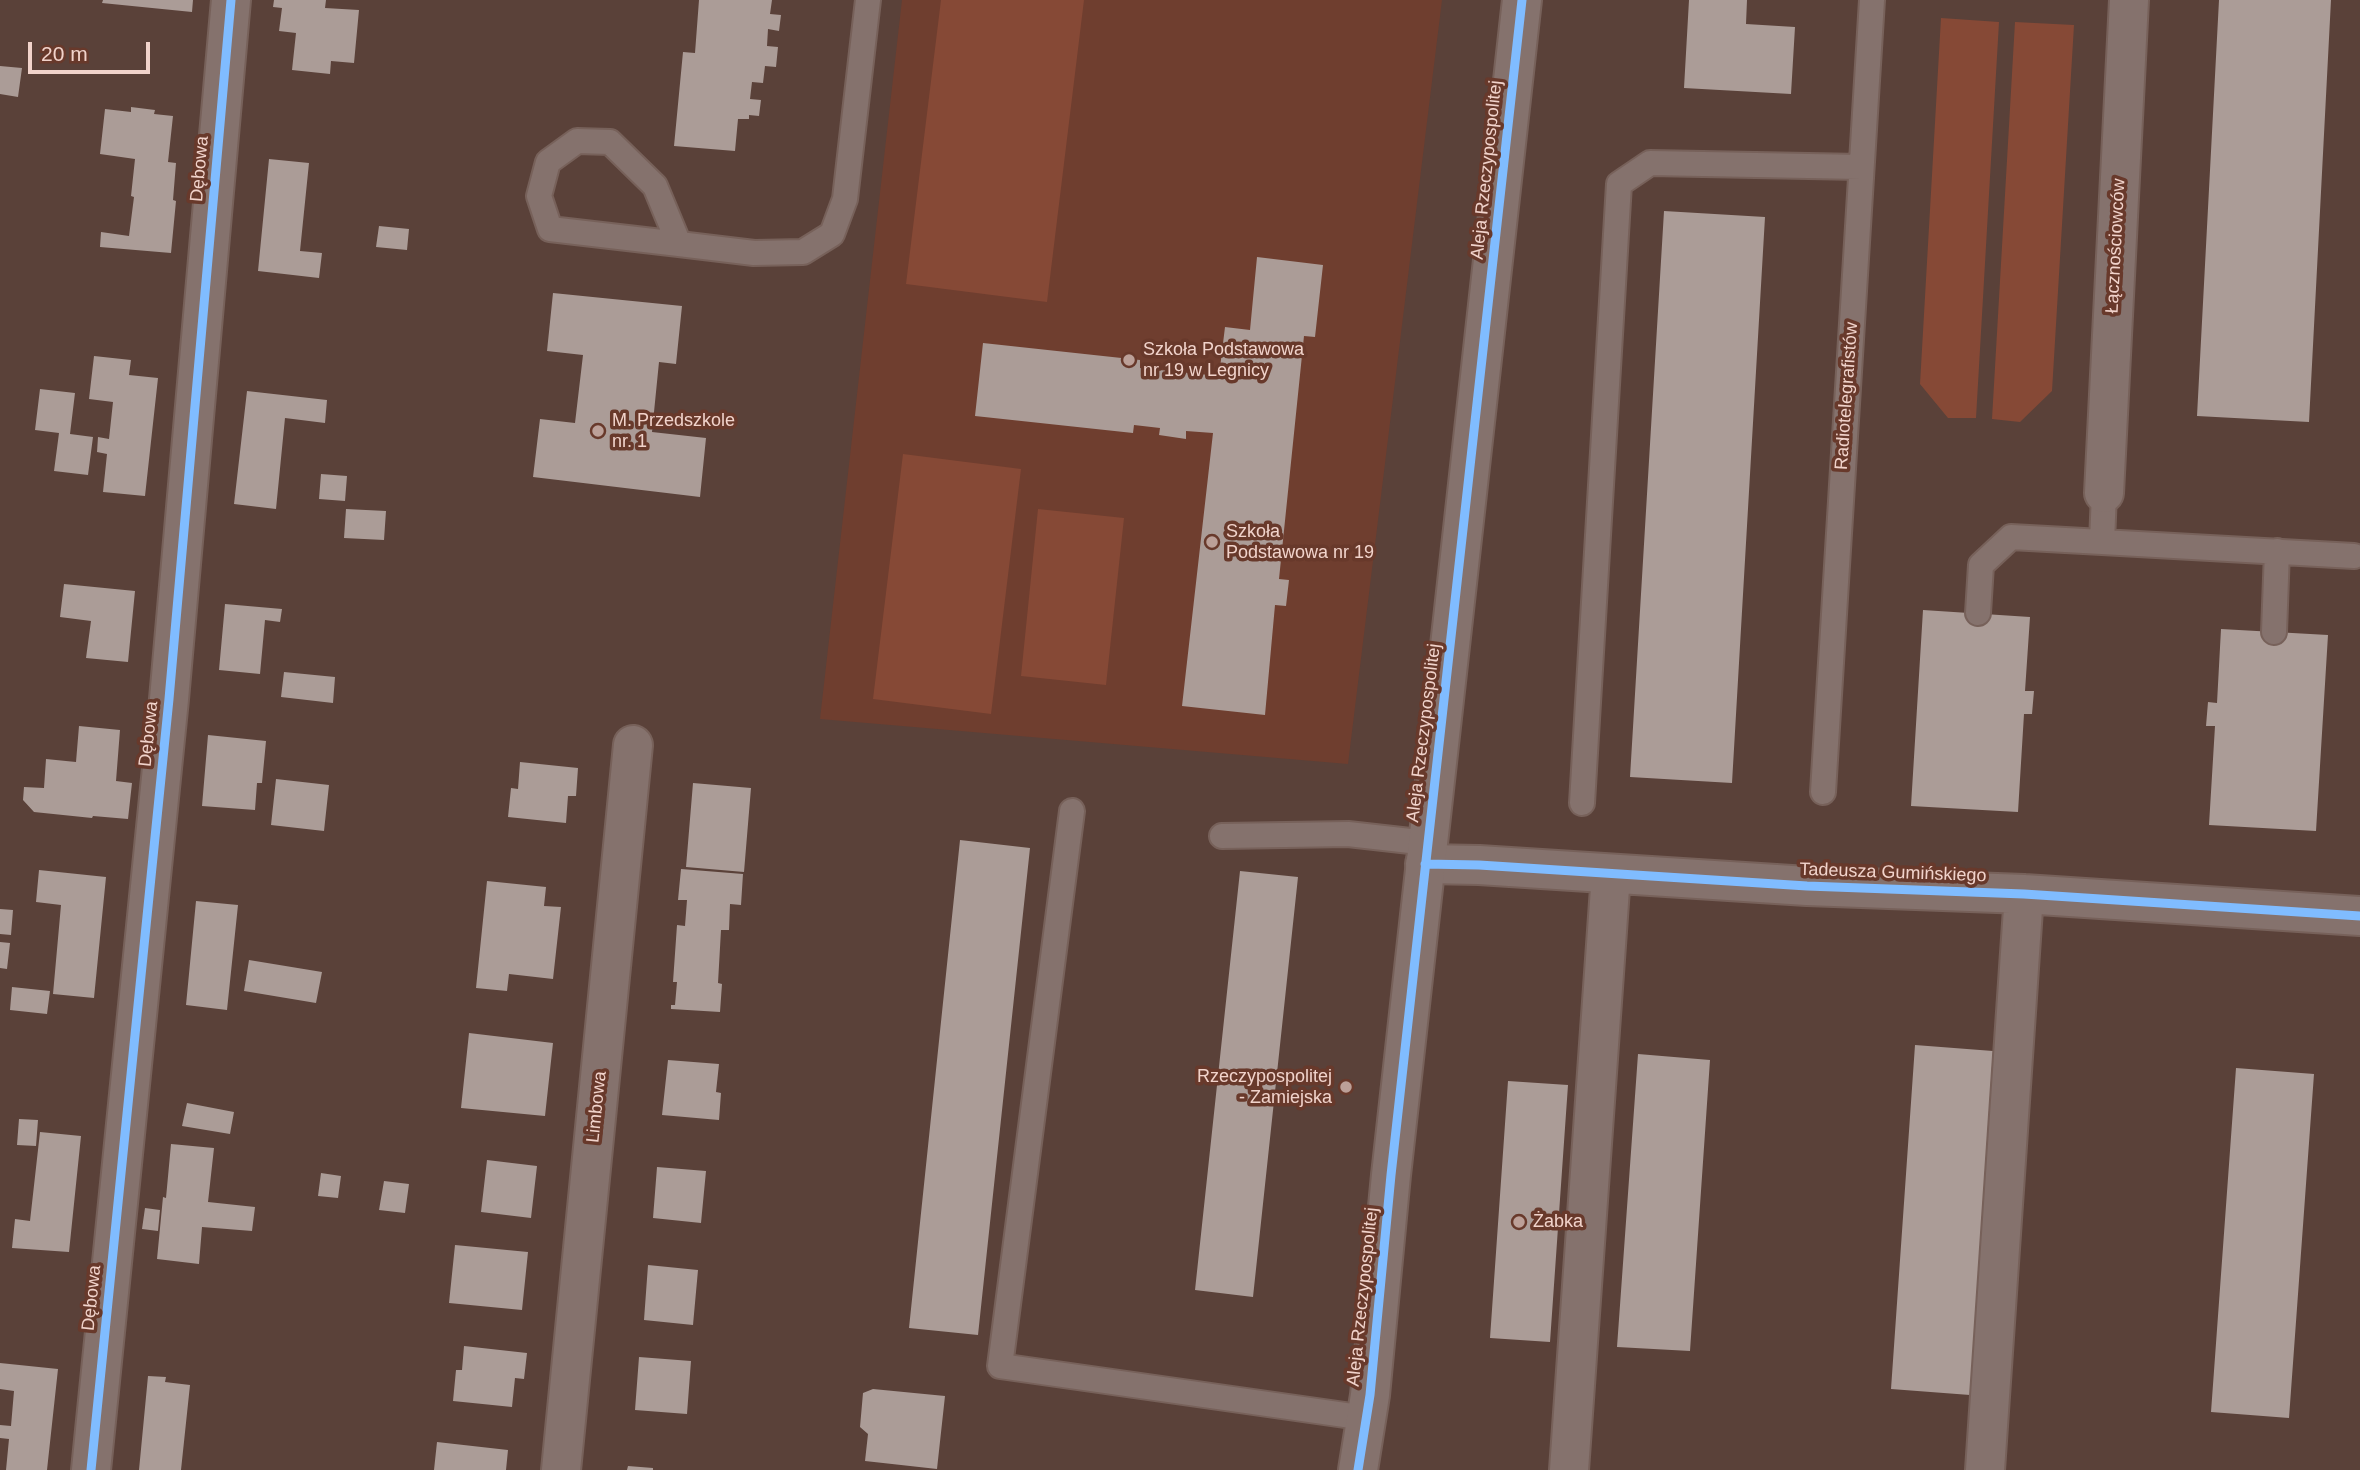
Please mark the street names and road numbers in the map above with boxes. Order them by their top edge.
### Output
street label: Aleja Rzeczypospolitej [1467,79,1507,261]
street label: Dębowa [186,135,214,203]
street label: Łącznościowców [2102,178,2130,314]
street label: Radiotelegrafistów [1831,321,1863,471]
street label: Aleja Rzeczypospolitej [1402,642,1446,824]
street label: Dębowa [135,700,163,768]
street label: Tadeusza Gumińskiego [1799,859,1987,887]
street label: Limbowa [582,1070,612,1144]
street label: Aleja Rzeczypospolitej [1343,1206,1383,1388]
street label: Dębowa [78,1264,106,1332]

